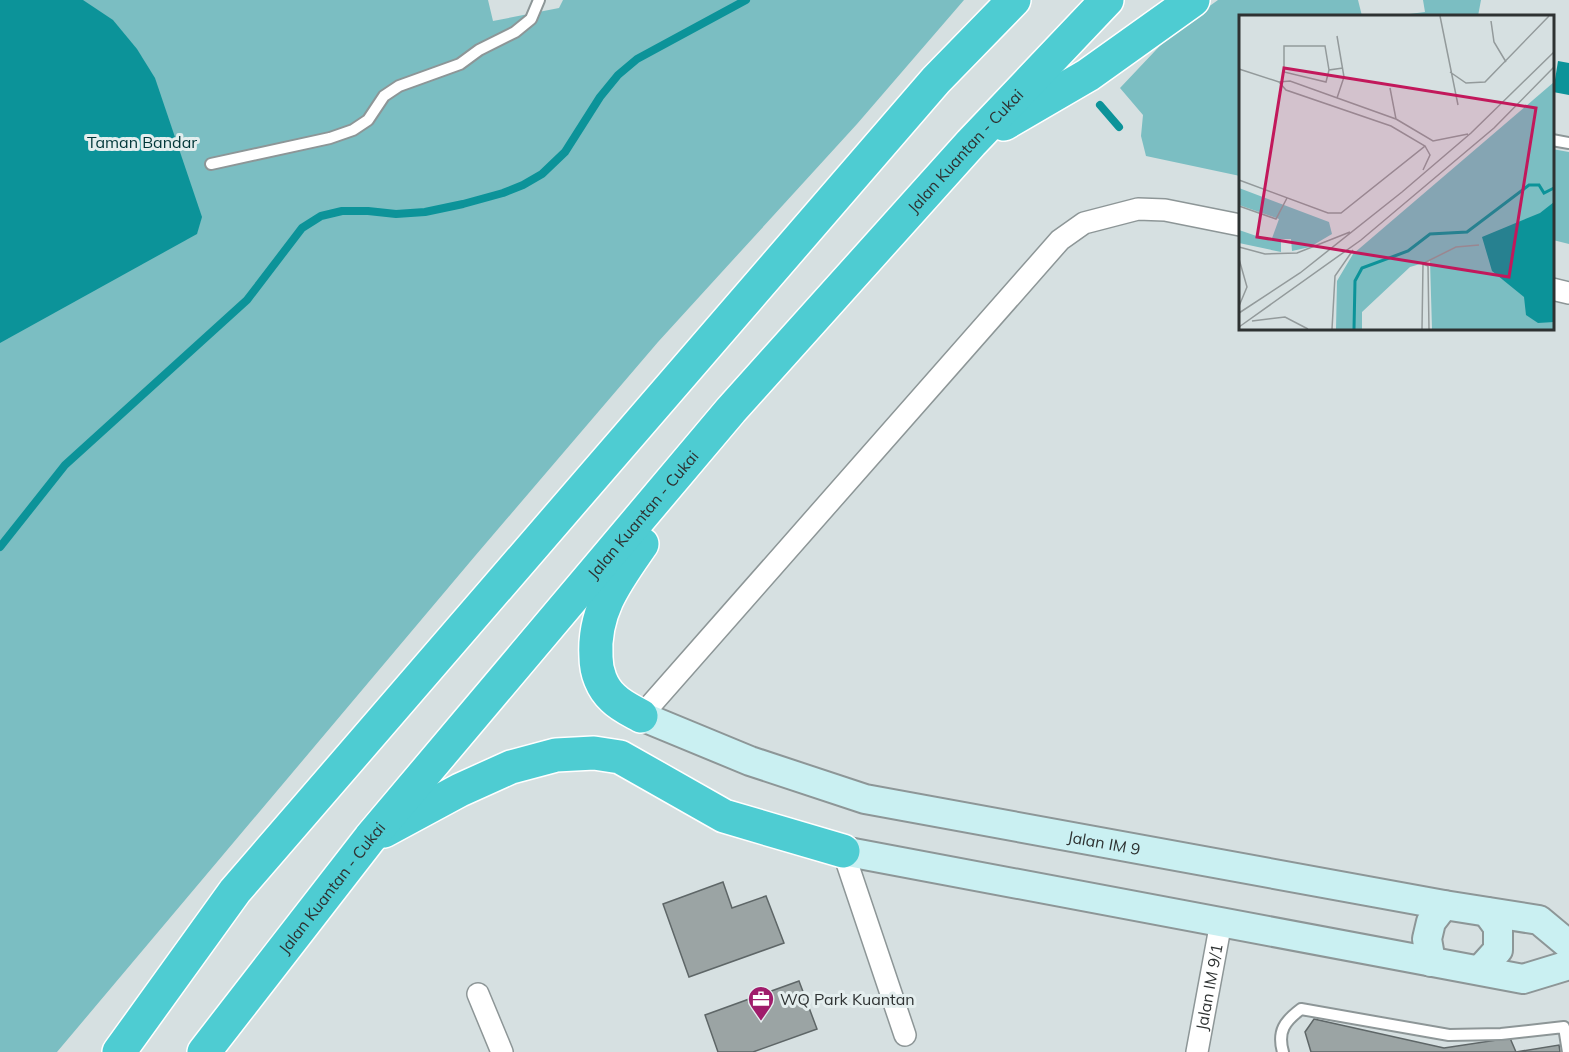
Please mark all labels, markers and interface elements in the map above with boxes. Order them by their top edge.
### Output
inset map [1239,15,1554,330]
street label: Jalan Kuantan - Cukai [903,85,1027,217]
park label: Taman Bandar [87,132,197,152]
street label: Jalan Kuantan - Cukai [583,446,703,583]
street label: Jalan Kuantan - Cukai [274,818,389,958]
street label: Jalan IM 9 [1066,826,1142,859]
street label: Jalan IM 9/1 [1191,942,1227,1032]
office icon: WQ Park Kuantan [746,984,776,1022]
place label: WQ Park Kuantan [780,989,915,1009]

